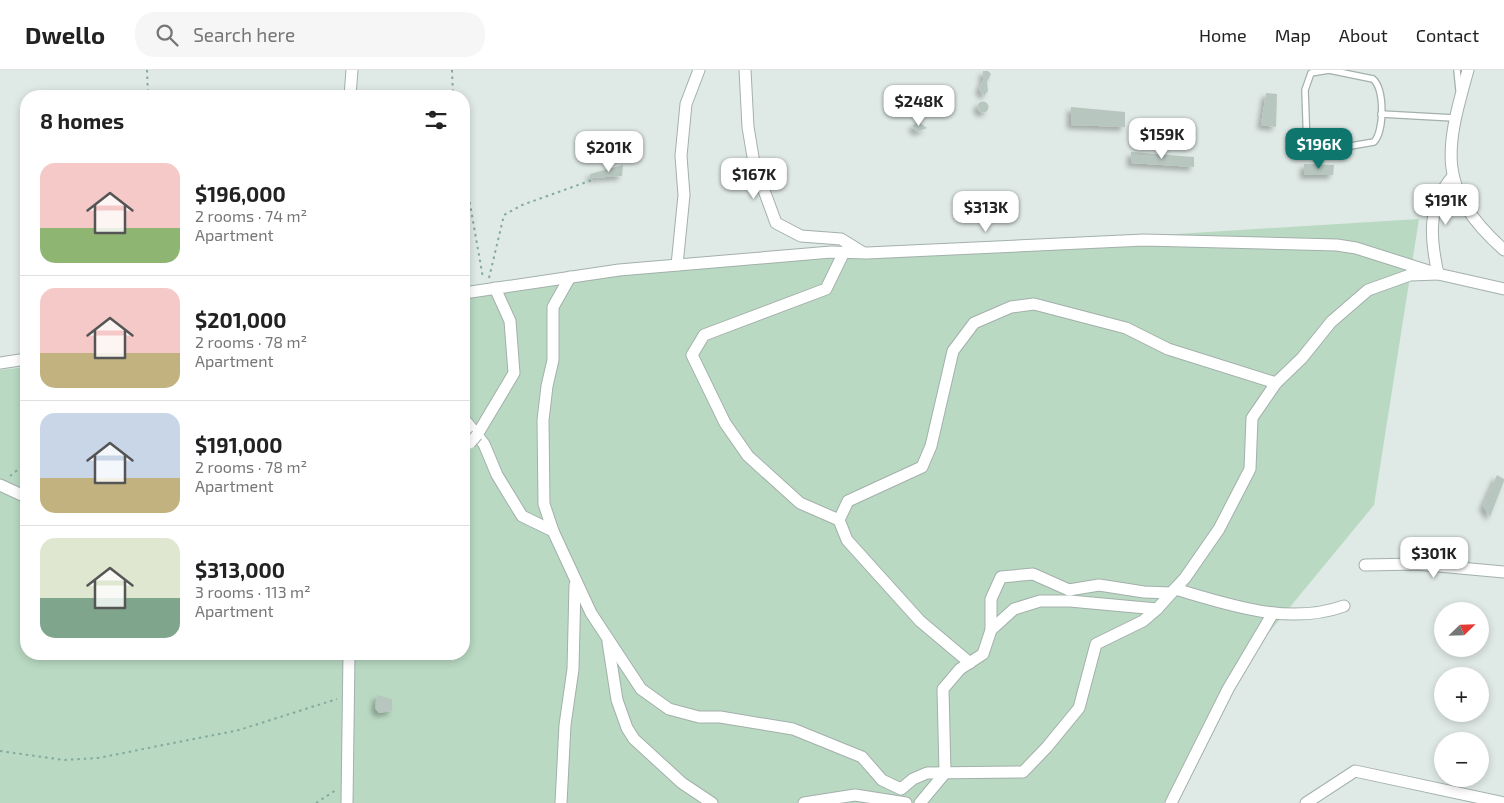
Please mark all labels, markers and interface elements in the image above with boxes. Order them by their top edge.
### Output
search box [135,12,485,57]
text: Dwello [25,20,105,49]
icon: search [153,21,181,49]
text: Search here [193,23,295,46]
text: Home [1199,24,1247,46]
text: Map [1275,24,1311,46]
text: About [1339,24,1388,46]
text: Contact [1416,24,1479,46]
pin: $248K [884,85,954,127]
text: $248K [895,91,943,110]
icon: filters [422,106,450,134]
text: 8 homes [40,108,124,133]
pin: $159K [1127,118,1197,160]
text: $159K [1140,124,1184,143]
pin: $196K [1284,128,1354,170]
pin: $201K [574,131,644,173]
text: $196K [1296,134,1342,153]
text: $201K [586,137,632,156]
pin: $167K [719,158,789,200]
text: $167K [732,164,776,183]
text: $196,000 [195,181,286,206]
icon: home [80,183,140,243]
pin: $191K [1411,184,1481,226]
pin: $313K [951,190,1021,233]
text: $191K [1425,190,1467,209]
text: $313K [964,197,1008,216]
text: 2 rooms · 74 m² [195,206,307,225]
text: Apartment [195,225,274,244]
text: $201,000 [195,307,287,332]
icon: home [80,308,140,368]
text: 2 rooms · 78 m² [195,332,307,351]
text: Apartment [195,351,274,370]
text: $191,000 [195,432,283,457]
icon: home [80,433,140,493]
text: 2 rooms · 78 m² [195,457,307,476]
text: Apartment [195,476,274,495]
pin: $301K [1399,536,1469,579]
text: $301K [1411,543,1457,562]
text: $313,000 [195,557,285,582]
icon: home [80,558,140,618]
text: 3 rooms · 113 m² [195,582,311,601]
text: Apartment [195,601,274,620]
north arrow [1434,602,1489,658]
map controls [1434,602,1489,787]
button: + [1434,667,1489,722]
button: − [1434,732,1489,787]

